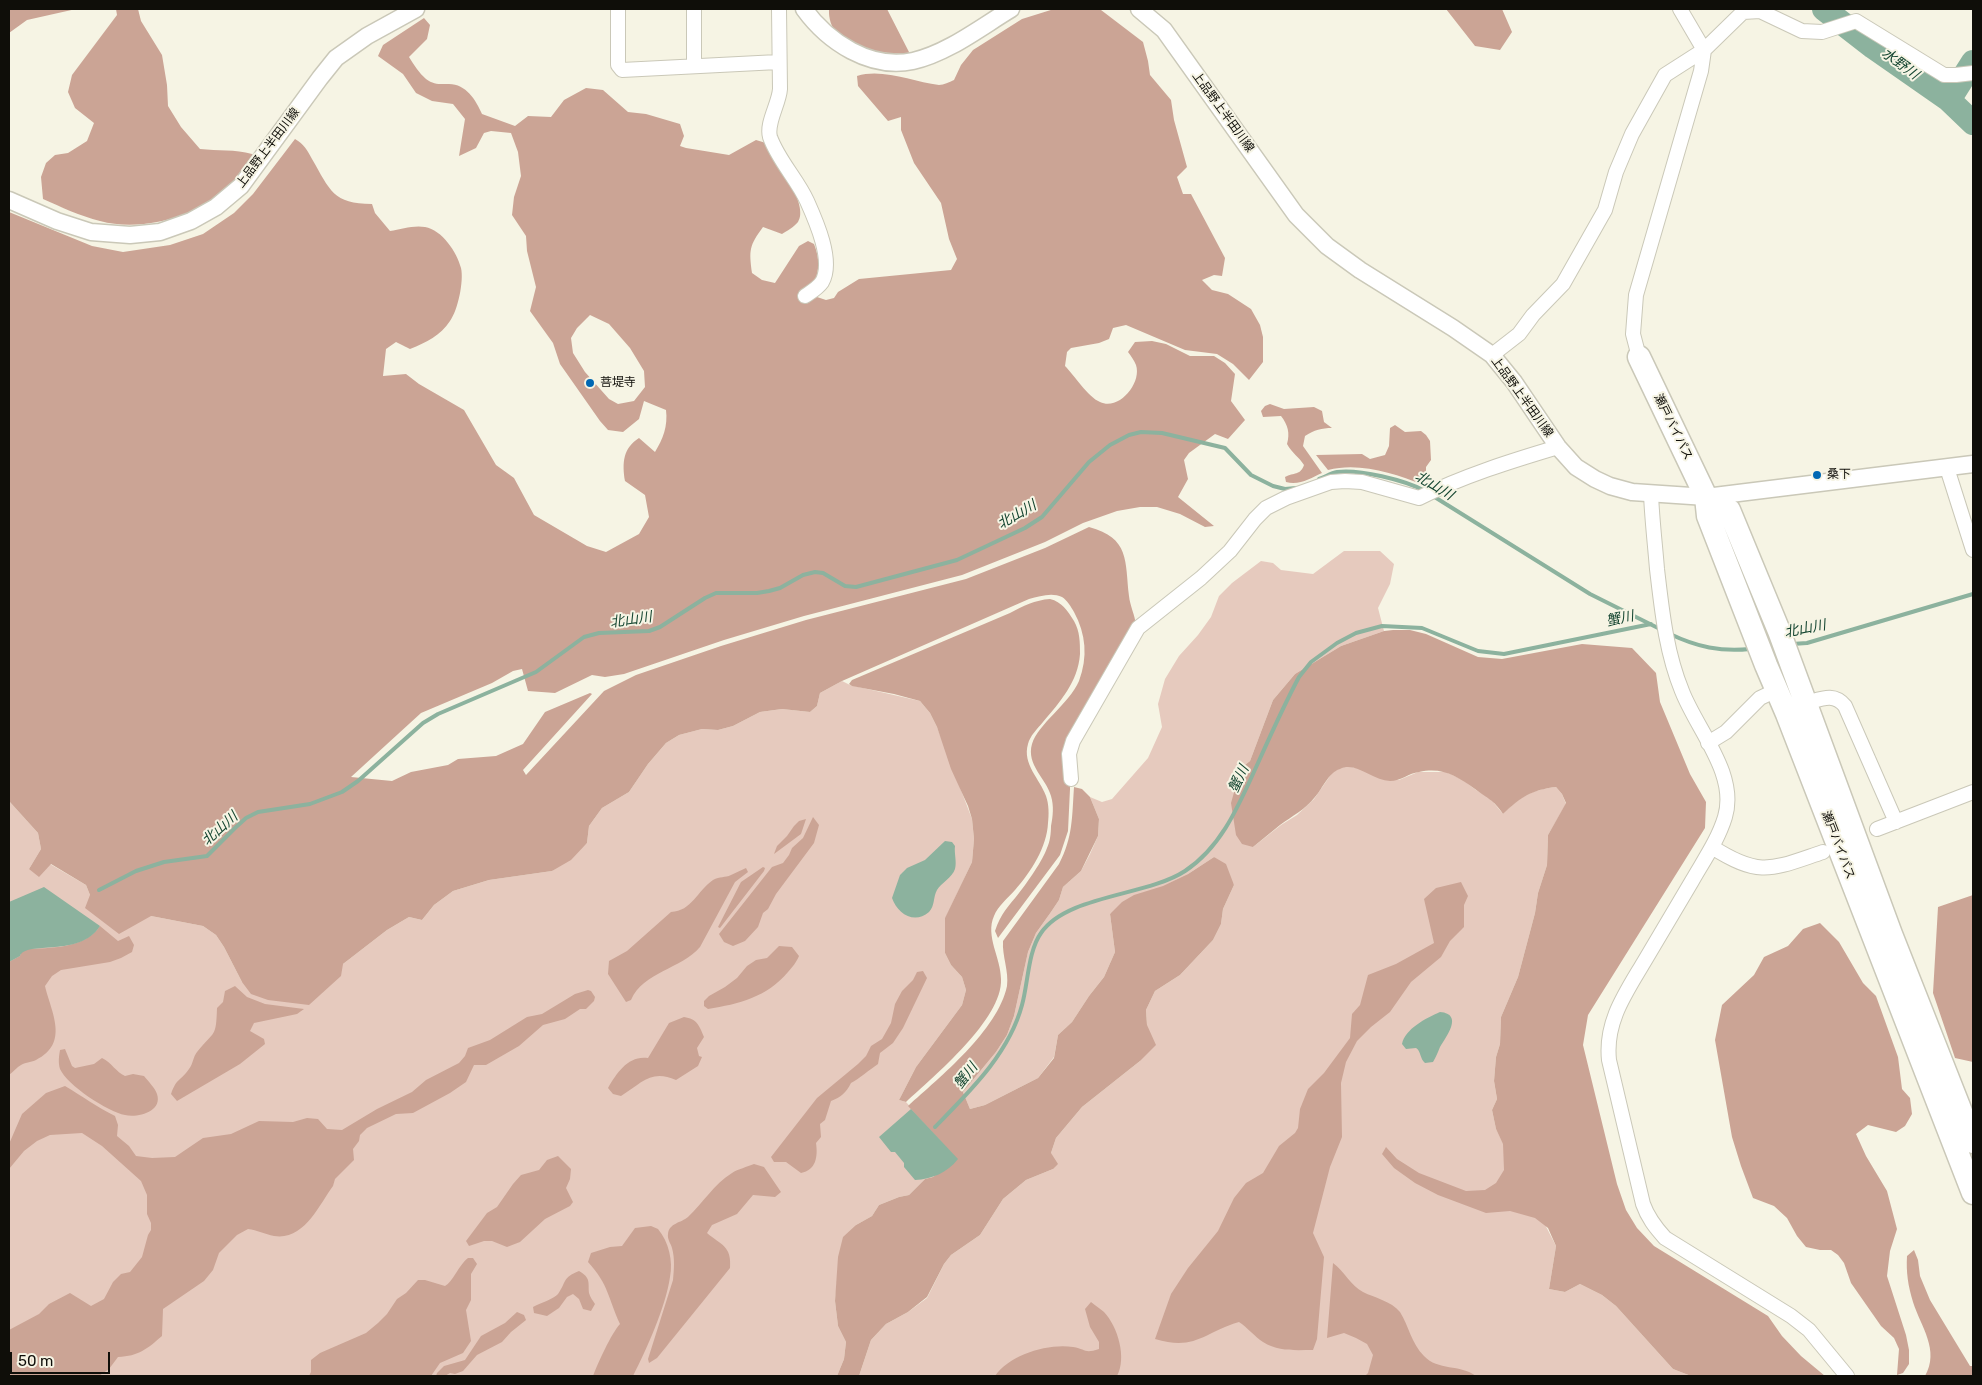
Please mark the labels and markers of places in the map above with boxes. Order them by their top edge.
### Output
place label: 菩堤寺 [600,376,636,390]
marker: 菩堤寺 [584,377,596,389]
place label: 桑下 [1827,468,1851,482]
marker: 桑下 [1811,469,1823,481]

